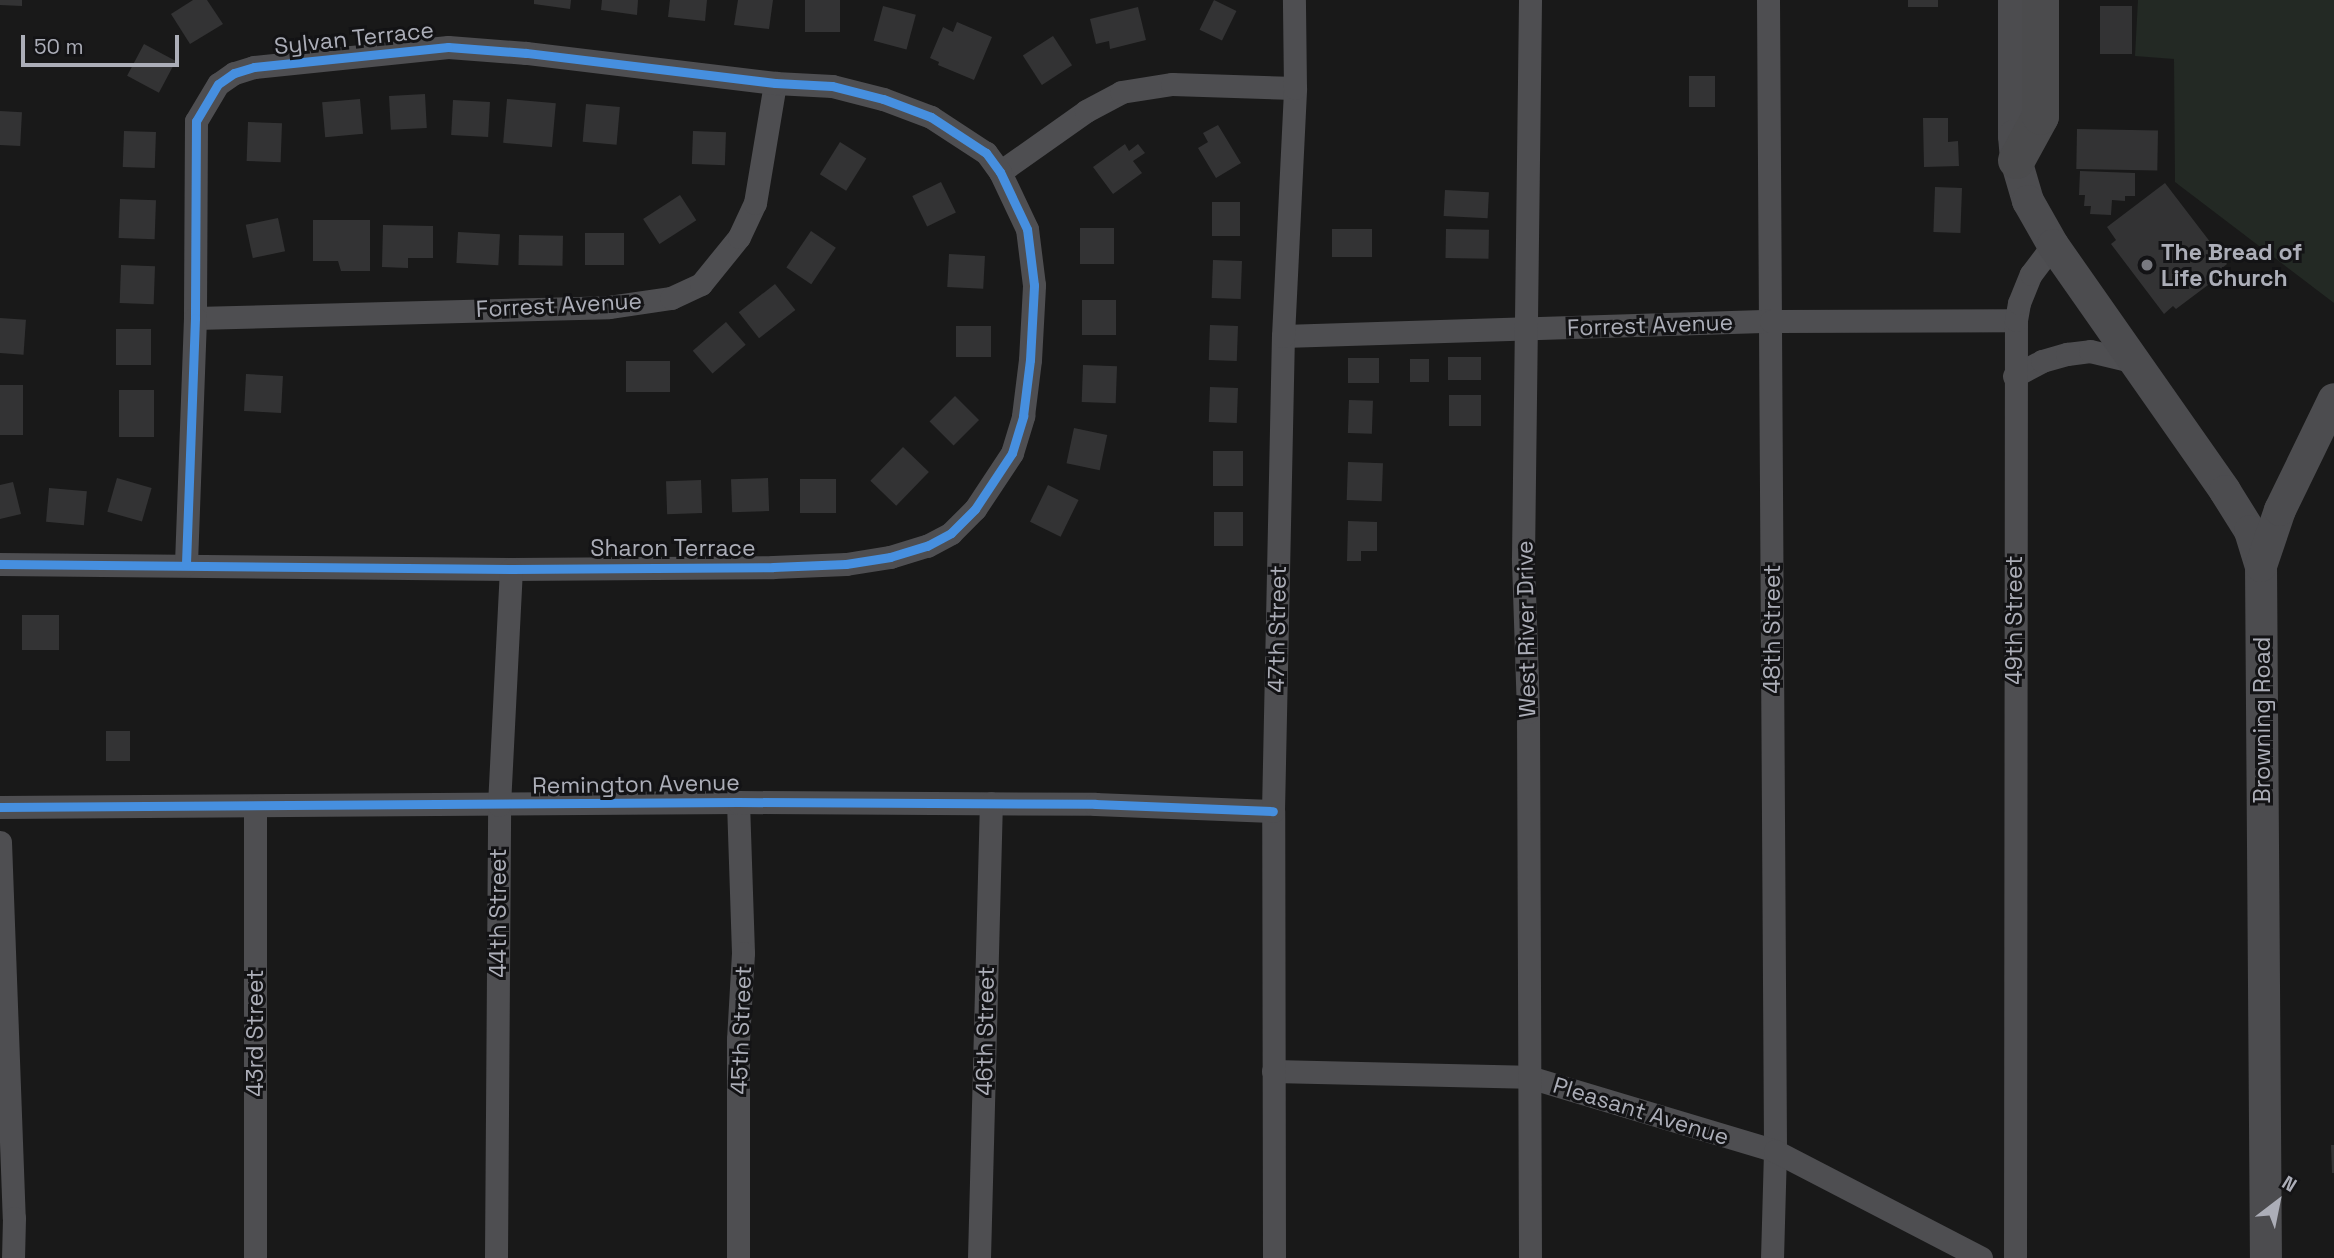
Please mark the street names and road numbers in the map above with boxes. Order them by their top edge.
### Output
street label: Sylvan Terrace [272,16,436,60]
street label: Forrest Avenue [475,287,643,323]
street label: Forrest Avenue [1566,308,1734,342]
street label: Sharon Terrace [590,534,756,562]
street label: West River Drive [1511,540,1541,718]
street label: 49th Street [2000,555,2028,685]
street label: 48th Street [1758,564,1786,694]
street label: 47th Street [1262,565,1292,693]
street label: Browning Road [2248,637,2276,803]
street label: Remington Avenue [532,768,740,800]
street label: 44th Street [484,848,512,978]
street label: 45th Street [725,965,757,1095]
street label: 46th Street [970,966,1000,1096]
street label: 43rd Street [241,969,269,1097]
street label: Pleasant Avenue [1549,1071,1733,1151]

